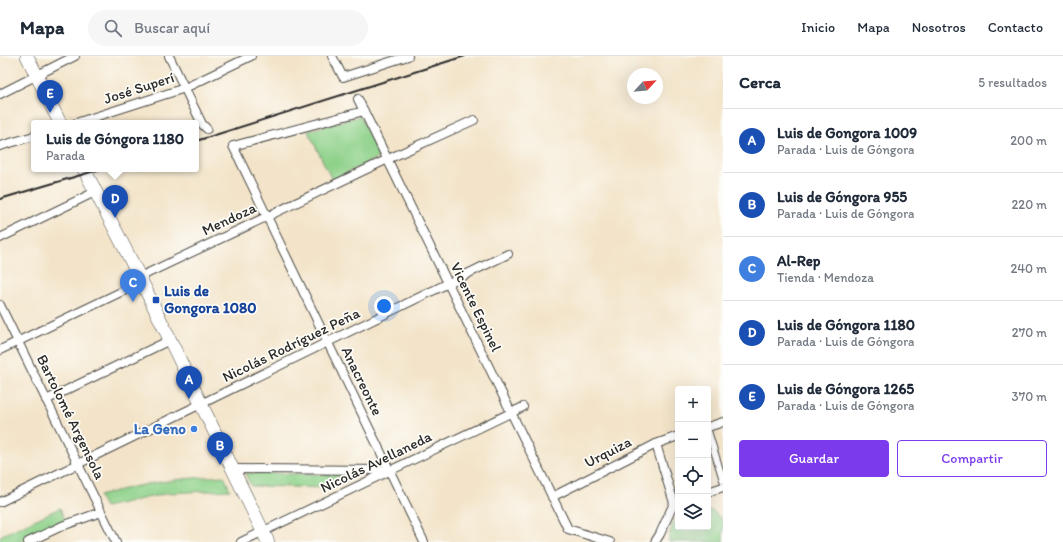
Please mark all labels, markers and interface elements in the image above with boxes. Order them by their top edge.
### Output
search box [88,10,368,46]
text: Mapa [20,16,64,39]
icon: search [102,17,124,39]
text: Buscar aquí [134,19,210,37]
text: Inicio [801,19,835,36]
text: Mapa [857,19,890,36]
text: Nosotros [912,19,966,36]
text: Contacto [988,19,1043,36]
street label: José Superí [102,68,177,108]
north arrow [627,68,663,104]
text: Cerca [739,72,781,92]
text: 5 resultados [978,75,1047,90]
pin: E [37,80,63,113]
popup [31,120,199,172]
text: Luis de Gongora 1009 [777,124,917,142]
text: Luis de Góngora 1180 [46,130,184,148]
text: A [748,133,756,148]
text: 200 m [1010,133,1047,148]
text: Parada · Luis de Góngora [777,142,914,157]
text: Parada [46,148,85,163]
pin: D [102,185,128,218]
text: Luis de Góngora 955 [777,188,907,206]
text: B [748,197,756,212]
text: 220 m [1011,197,1047,212]
street label: Mendoza [199,199,259,239]
text: Parada · Luis de Góngora [777,206,914,221]
text: Al-Rep [777,252,820,270]
street label: Vicente Espinel [447,259,506,355]
text: C [748,261,756,276]
text: 240 m [1010,261,1047,276]
pin: C [120,269,146,302]
text: Tienda · Mendoza [777,270,874,285]
place label: Luis de Gongora 1080 [164,282,257,318]
marker: Luis de Gongora 1080 [151,295,161,305]
your location [374,296,394,316]
street label: Nicolás Rodríguez Peña [219,304,363,386]
text: Luis de Góngora 1180 [777,316,915,334]
text: D [748,325,756,340]
text: 270 m [1012,325,1047,340]
text: Parada · Luis de Góngora [777,334,914,349]
street label: Anacreonte [338,344,386,418]
street label: Bartolomé Argensola [33,352,109,483]
pin: A [176,366,202,399]
text: Luis de Góngora 1265 [777,380,914,398]
map controls [675,386,711,530]
button: + [675,386,711,422]
text: E [748,389,756,404]
text: 370 m [1012,389,1047,404]
text: Parada · Luis de Góngora [777,398,914,413]
place label: La Geno [134,420,186,438]
button: − [675,422,711,458]
marker: La Geno [189,424,199,434]
street label: Nicolás Avellaneda [317,427,435,497]
pin: B [207,432,233,465]
street label: Urquiza [581,432,635,471]
button: Guardar [739,440,889,477]
button: Compartir [897,440,1047,477]
button: locate [675,458,711,494]
button: layers [675,494,711,530]

